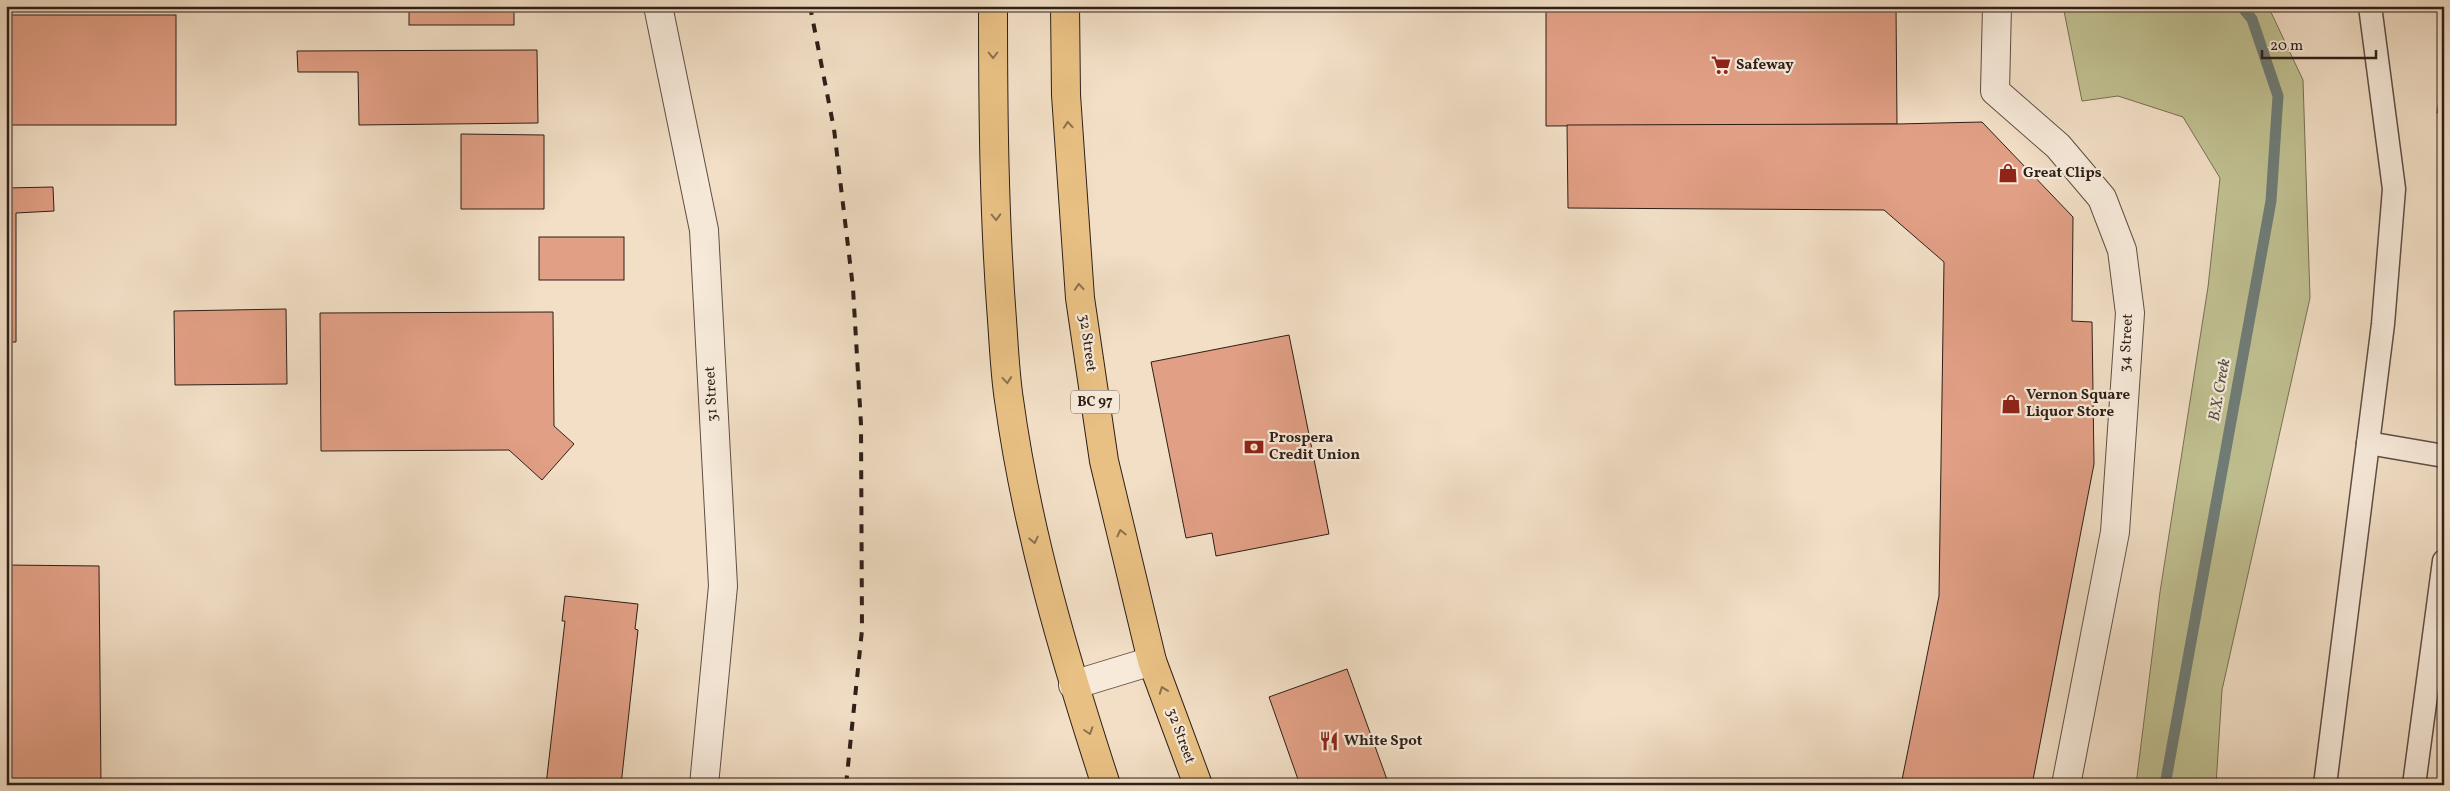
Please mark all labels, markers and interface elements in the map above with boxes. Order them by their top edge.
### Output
scale bar [2262,28,2376,60]
text: 20 m [2270,36,2303,57]
one-way arrow [988,52,998,59]
supermarket icon: Safeway [1710,54,1732,76]
place label: Safeway [1736,55,1794,76]
one-way arrow [1063,120,1074,128]
shop icon: Great Clips [1997,162,2019,184]
place label: Great Clips [2023,163,2102,184]
one-way arrow [991,214,1001,222]
one-way arrow [1074,283,1085,291]
street label: 32 Street [1073,313,1101,373]
street label: 34 Street [2115,313,2139,373]
water label: B.X. Creek [2204,356,2236,423]
street label: 31 Street [700,366,724,422]
one-way arrow [1001,376,1012,384]
place label: Vernon Square Liquor Store [2026,385,2131,423]
road number: BC 97 [1071,391,1119,414]
shop icon: Vernon Square Liquor Store [2000,393,2022,415]
place label: Prospera Credit Union [1269,428,1360,466]
bank icon: Prospera Credit Union [1243,436,1265,458]
one-way arrow [1116,529,1127,538]
one-way arrow [1028,535,1039,544]
one-way arrow [1159,686,1169,695]
street label: 32 Street [1160,705,1200,767]
one-way arrow [1083,726,1093,735]
restaurant icon: White Spot [1318,730,1340,752]
place label: White Spot [1344,731,1423,752]

